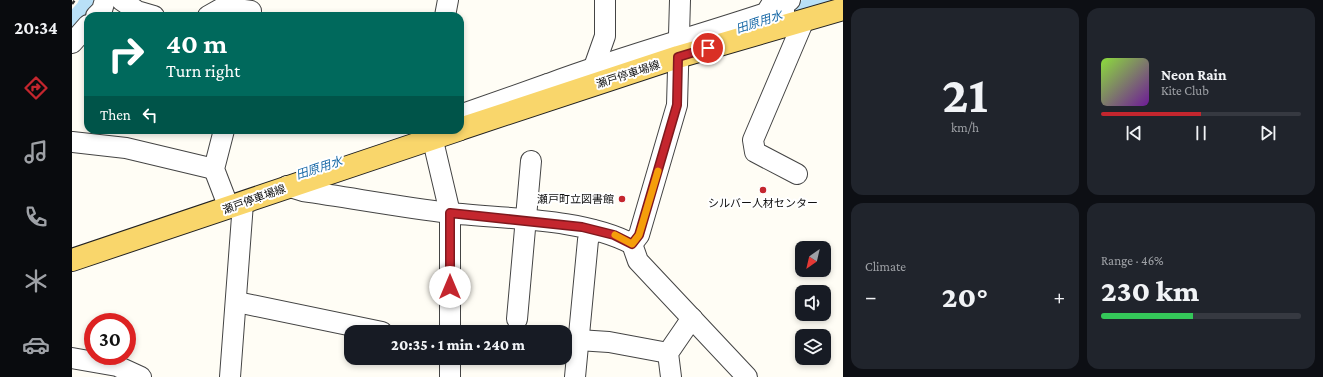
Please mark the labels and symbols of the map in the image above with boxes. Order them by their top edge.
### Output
water label: 田原用水 [734,7,786,36]
pin [691,31,725,65]
street label: 瀬戸停車場線 [595,58,661,90]
water label: 田原用水 [294,153,346,182]
street label: 瀬戸停車場線 [221,182,287,216]
marker: シルバー人材センター [758,185,768,195]
place label: 瀬戸町立図書館 [537,193,614,205]
marker: 瀬戸町立図書館 [617,194,627,204]
place label: シルバー人材センター [708,197,818,209]
north arrow [795,241,831,277]
position arrow [429,266,471,308]
speed limit sign: 30 [84,313,136,365]

